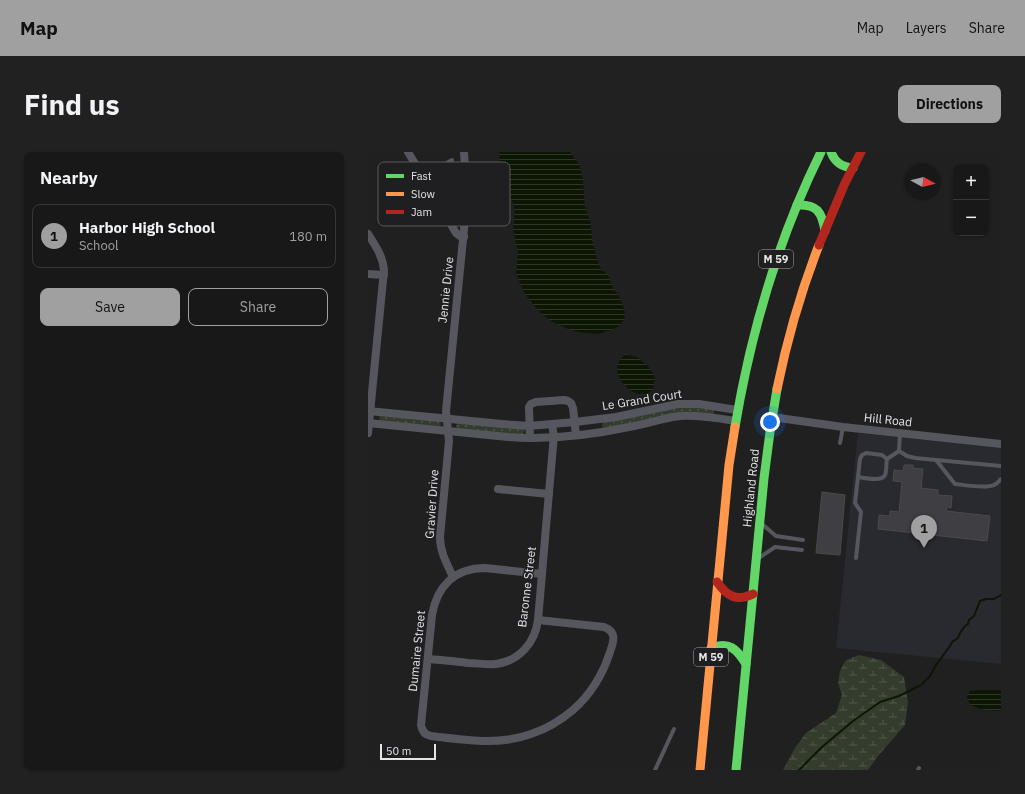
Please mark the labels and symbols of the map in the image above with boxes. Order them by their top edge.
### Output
legend [378,162,510,226]
north arrow [905,164,941,200]
text: Fast [411,169,432,183]
text: Slow [411,187,435,201]
text: Jam [411,205,432,219]
road number: M 59 [759,250,793,268]
street label: Jennie Drive [435,256,456,324]
street label: Le Grand Court [601,386,683,413]
street label: Hill Road [863,410,913,429]
your location [760,412,780,432]
street label: Highland Road [739,448,762,528]
street label: Gravier Drive [422,468,441,539]
pin: 1 [911,515,937,548]
street label: Baronne Street [514,546,539,628]
street label: Dumaire Street [405,610,428,692]
road number: M 59 [694,648,728,666]
scale bar [380,742,436,761]

